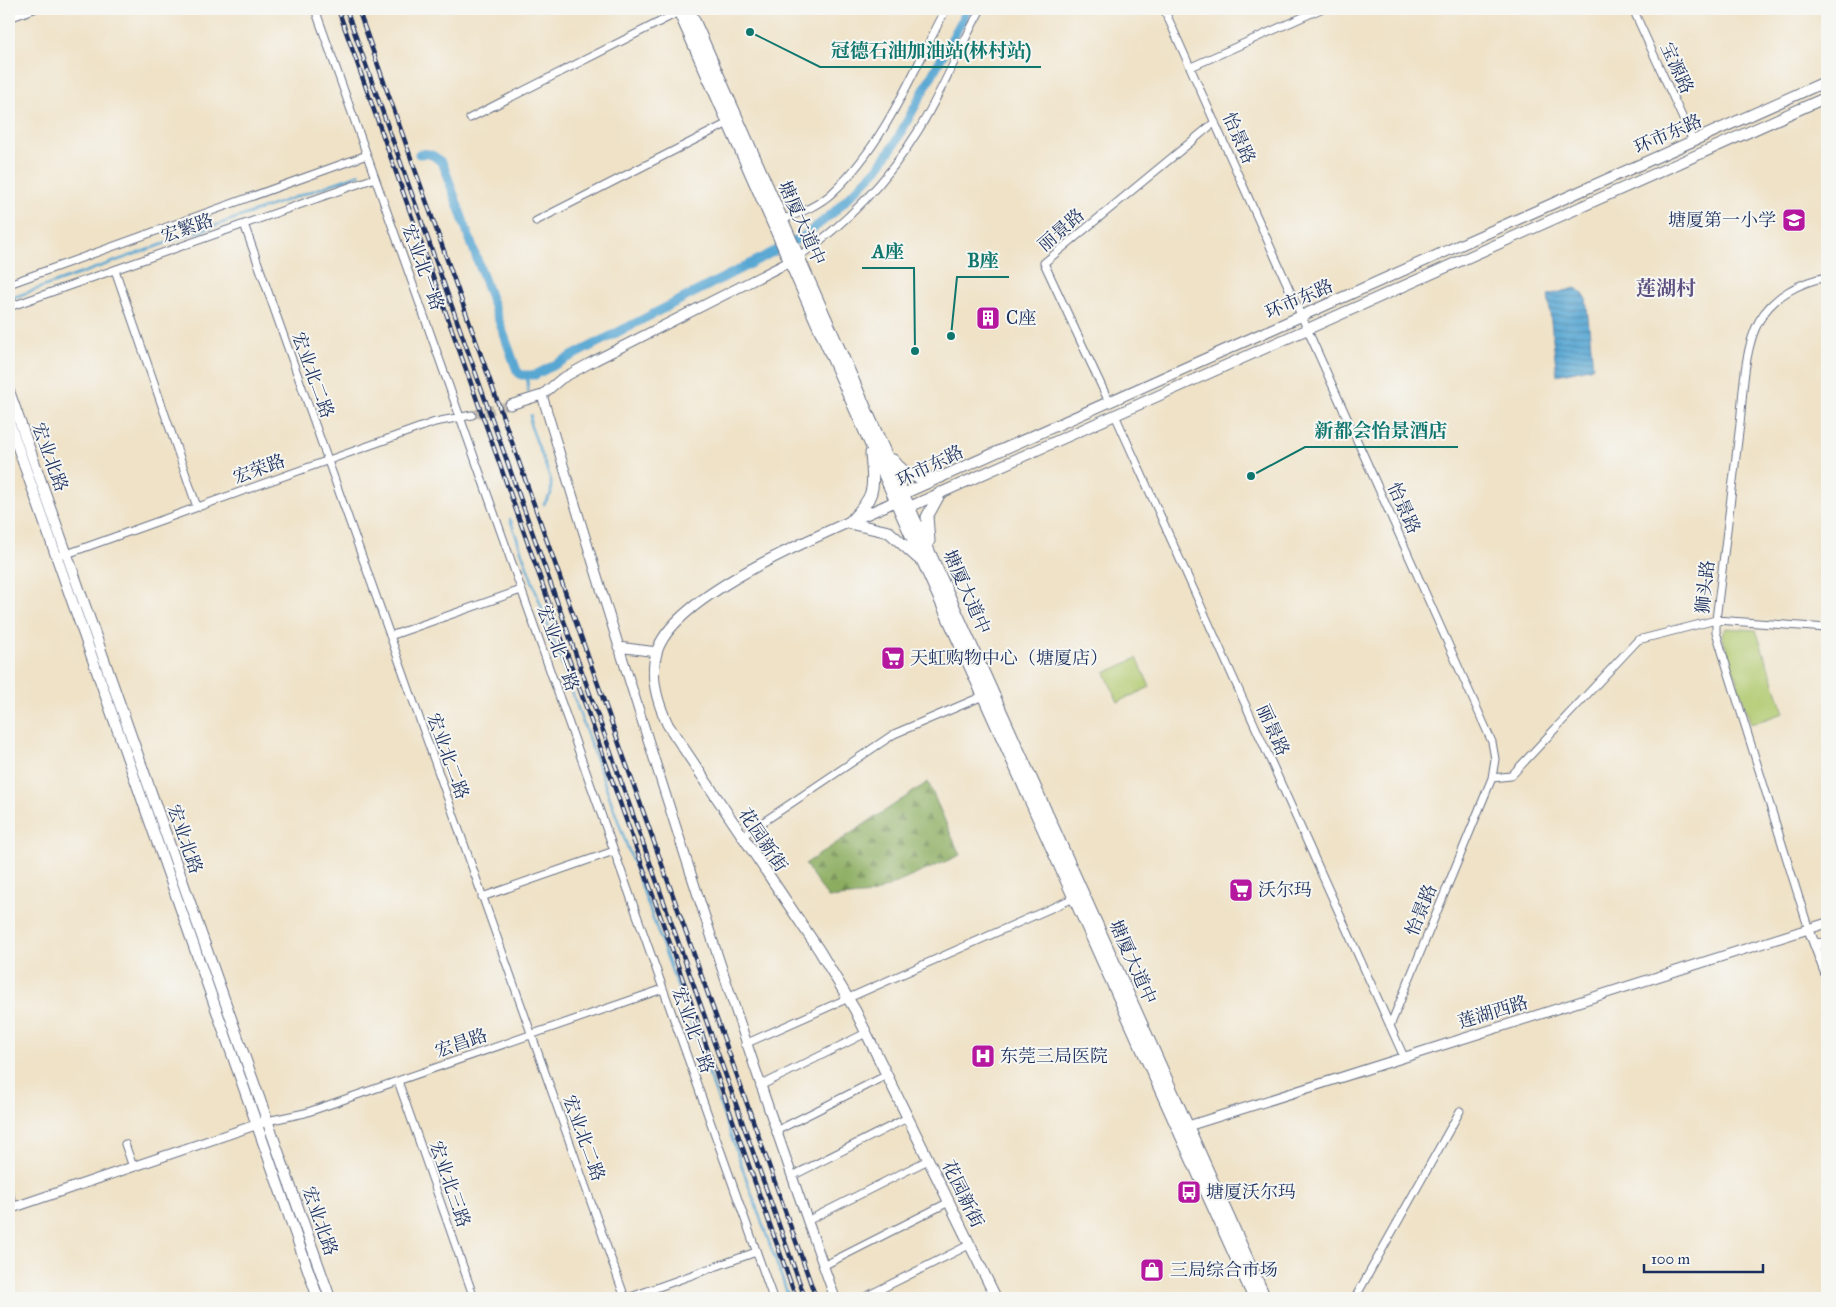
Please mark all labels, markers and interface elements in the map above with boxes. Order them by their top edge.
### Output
callout: 冠德石油加油站(林村站) [820,33,1041,67]
text: 冠德石油加油站(林村站) [831,39,1031,63]
street label: 宝源路 [1656,39,1698,97]
street label: 怡景路 [1218,109,1260,167]
street label: 环市东路 [1631,109,1705,159]
street label: 塘厦大道中 [774,177,830,269]
street label: 丽景路 [1033,204,1089,256]
school or university icon: 塘厦第一小学 [1781,207,1807,233]
street label: 宏繁路 [158,209,216,247]
place label: 塘厦第一小学 [1668,209,1776,231]
street label: 宏业北一路 [397,221,449,313]
callout: A座 [862,234,914,268]
text: A座 [870,240,904,263]
callout: B座 [957,243,1009,277]
text: B座 [967,249,999,272]
street label: 环市东路 [1262,274,1336,324]
district label: 莲湖村 [1636,276,1696,300]
building icon: C座 [975,305,1001,331]
place label: C座 [1006,307,1036,329]
street label: 宏业北二路 [287,329,339,421]
callout: 新都会怡景酒店 [1305,413,1458,447]
street label: 宏业北路 [27,419,73,495]
text: 新都会怡景酒店 [1314,419,1448,442]
street label: 环市东路 [893,440,967,492]
street label: 宏荣路 [230,449,288,489]
street label: 怡景路 [1383,479,1425,537]
street label: 塘厦大道中 [939,546,995,638]
street label: 狮头路 [1691,559,1719,615]
street label: 宏业北一路 [532,602,584,694]
supermarket icon: 天虹购物中心（塘厦店） [880,645,906,671]
place label: 天虹购物中心（塘厦店） [910,647,1108,669]
street label: 丽景路 [1252,701,1294,759]
street label: 宏业北二路 [422,710,474,802]
street label: 宏业北路 [163,801,207,877]
street label: 花园新街 [734,804,792,876]
supermarket icon: 沃尔玛 [1228,877,1254,903]
place label: 沃尔玛 [1258,879,1312,901]
street label: 怡景路 [1401,881,1441,939]
street label: 塘厦大道中 [1105,916,1161,1008]
street label: 宏业北一路 [667,984,719,1076]
street label: 莲湖西路 [1455,991,1531,1033]
street label: 宏昌路 [432,1024,490,1062]
hospital icon: 东莞三局医院 [970,1043,996,1069]
place label: 东莞三局医院 [1000,1045,1108,1067]
street label: 宏业北二路 [558,1092,610,1184]
street label: 宏业北三路 [425,1138,475,1230]
street label: 花园新街 [937,1157,989,1231]
bus stop icon: 塘厦沃尔玛 [1176,1179,1202,1205]
place label: 塘厦沃尔玛 [1206,1181,1296,1203]
street label: 宏业北路 [298,1183,342,1259]
scale bar [1644,1242,1762,1274]
text: 100 m [1651,1250,1691,1268]
shop icon: 三局综合市场 [1139,1257,1165,1283]
place label: 三局综合市场 [1170,1259,1278,1281]

